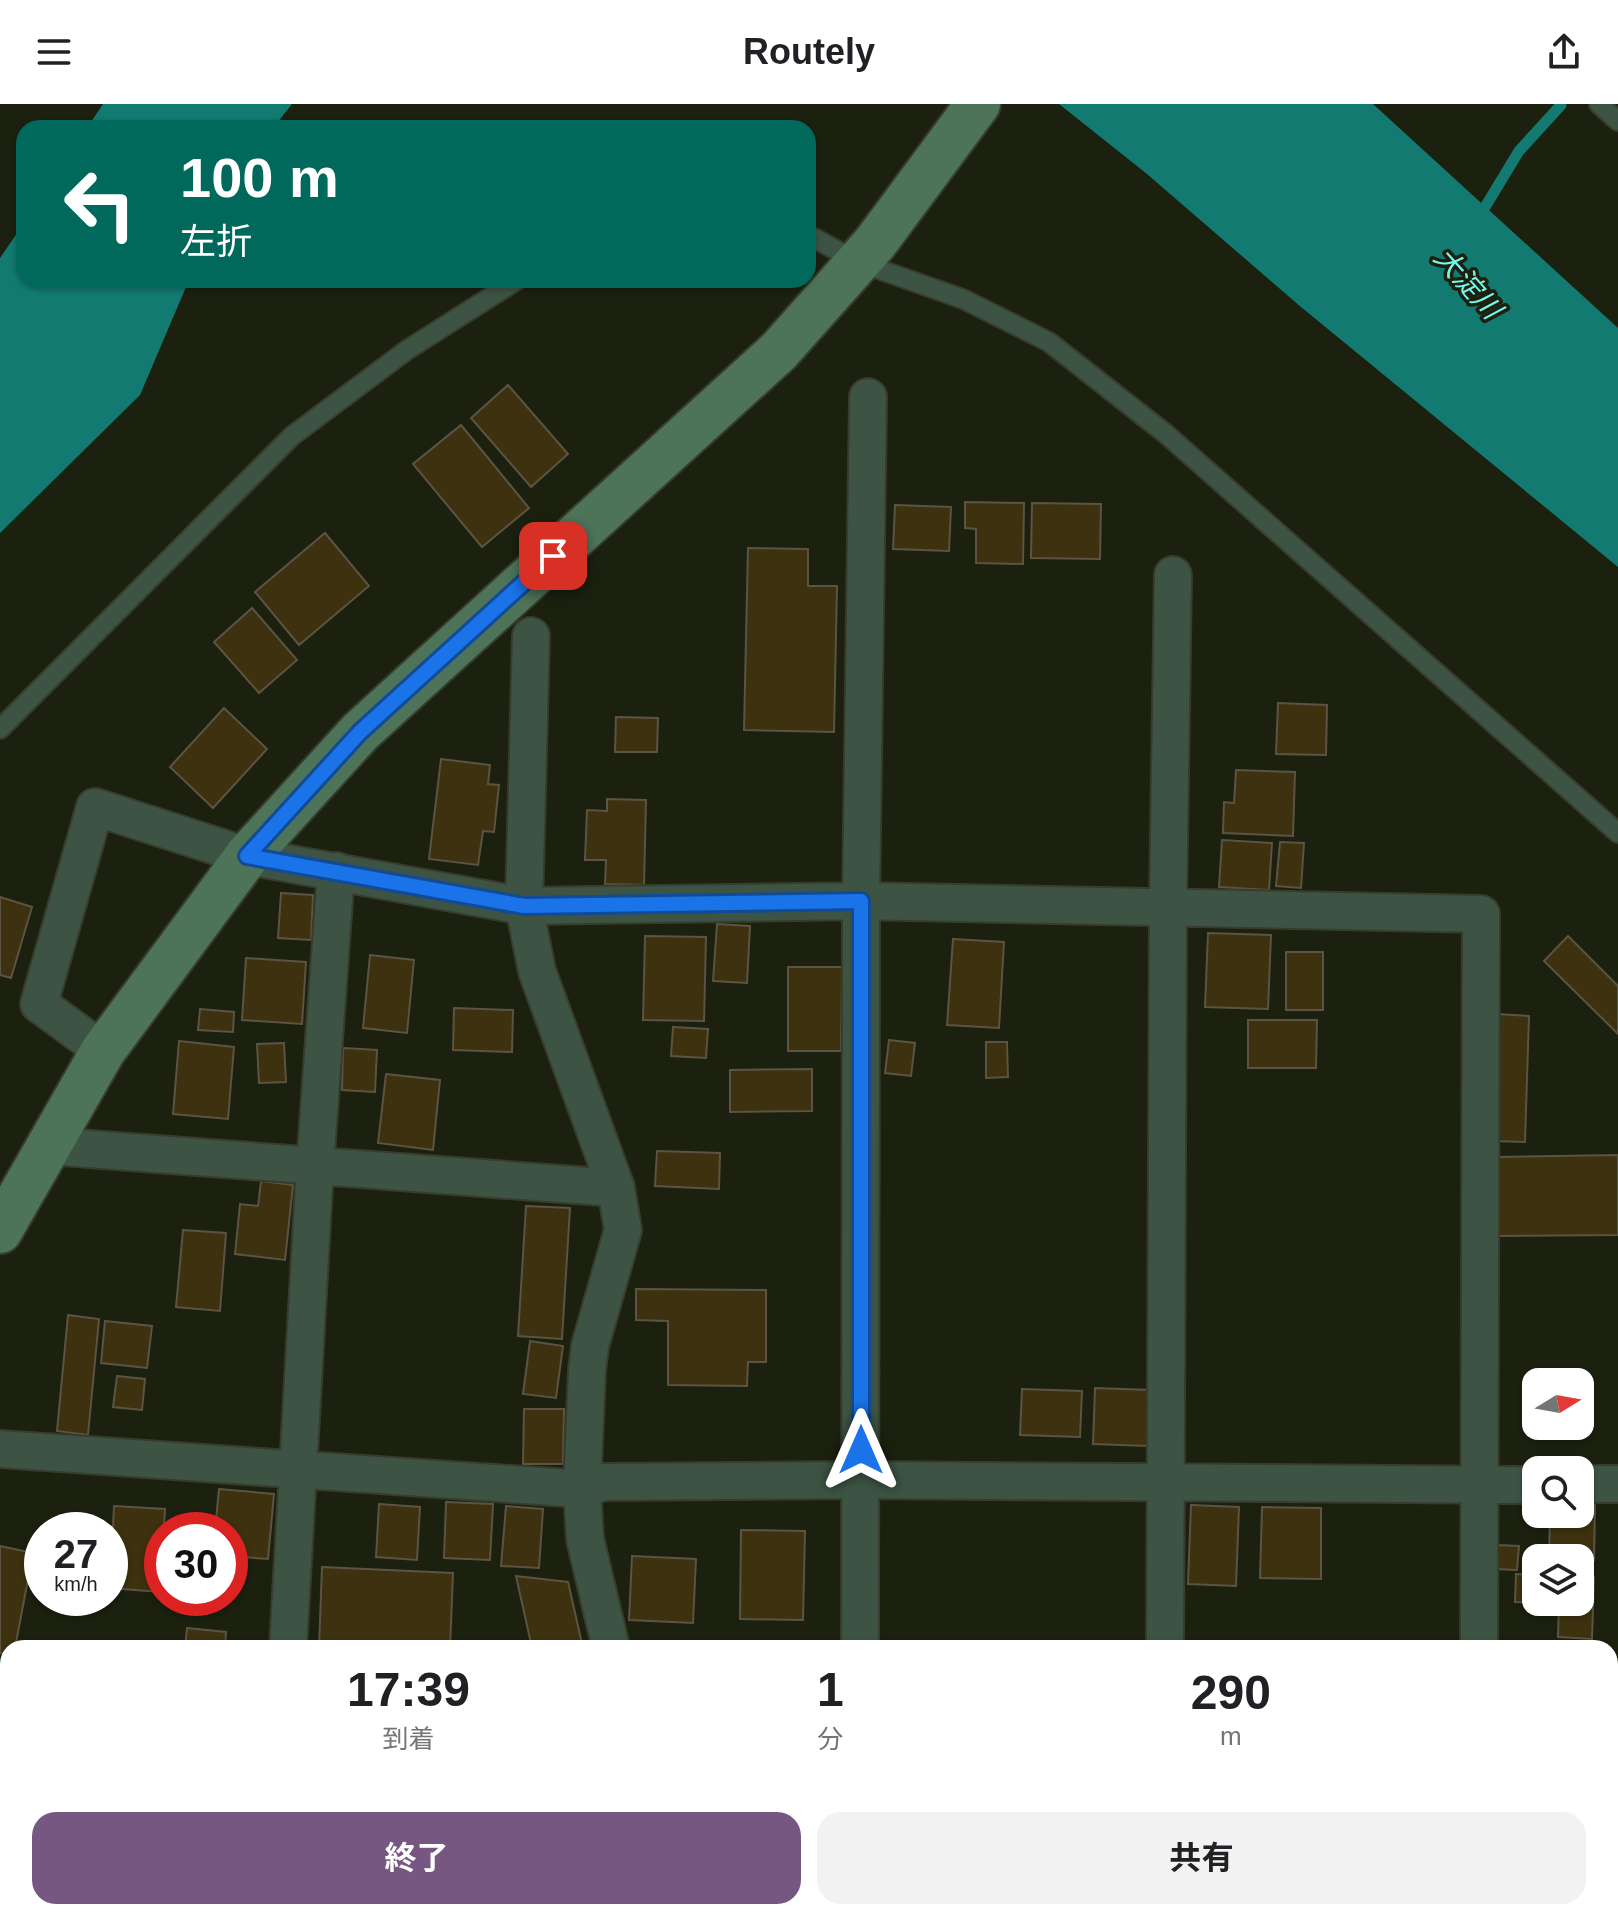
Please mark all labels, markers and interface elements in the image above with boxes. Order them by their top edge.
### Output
icon: menu [32,30,76,74]
icon: share [1542,30,1586,74]
text: Routely [743,31,875,72]
text: 100 m [180,146,339,209]
icon: left [48,152,152,256]
text: 左折 [180,221,252,262]
water label: 大淀川 [1428,242,1509,327]
pin [519,522,587,590]
icon: arrive [531,534,575,578]
north arrow [1522,1368,1594,1440]
map controls [1522,1368,1594,1616]
position arrow [819,1408,903,1492]
button: search [1522,1456,1594,1528]
speed limit sign: 30 [144,1512,248,1616]
text: 27 [54,1532,98,1576]
button: layers [1522,1544,1594,1616]
text: km/h [54,1573,98,1595]
text: 17:39 [347,1663,470,1716]
text: 1 [817,1663,844,1716]
text: 290 [1191,1666,1271,1719]
text: m [1220,1721,1242,1751]
text: 到着 [382,1724,435,1754]
text: 分 [817,1724,843,1754]
button: 終了 [32,1812,801,1904]
button: 共有 [817,1812,1586,1904]

